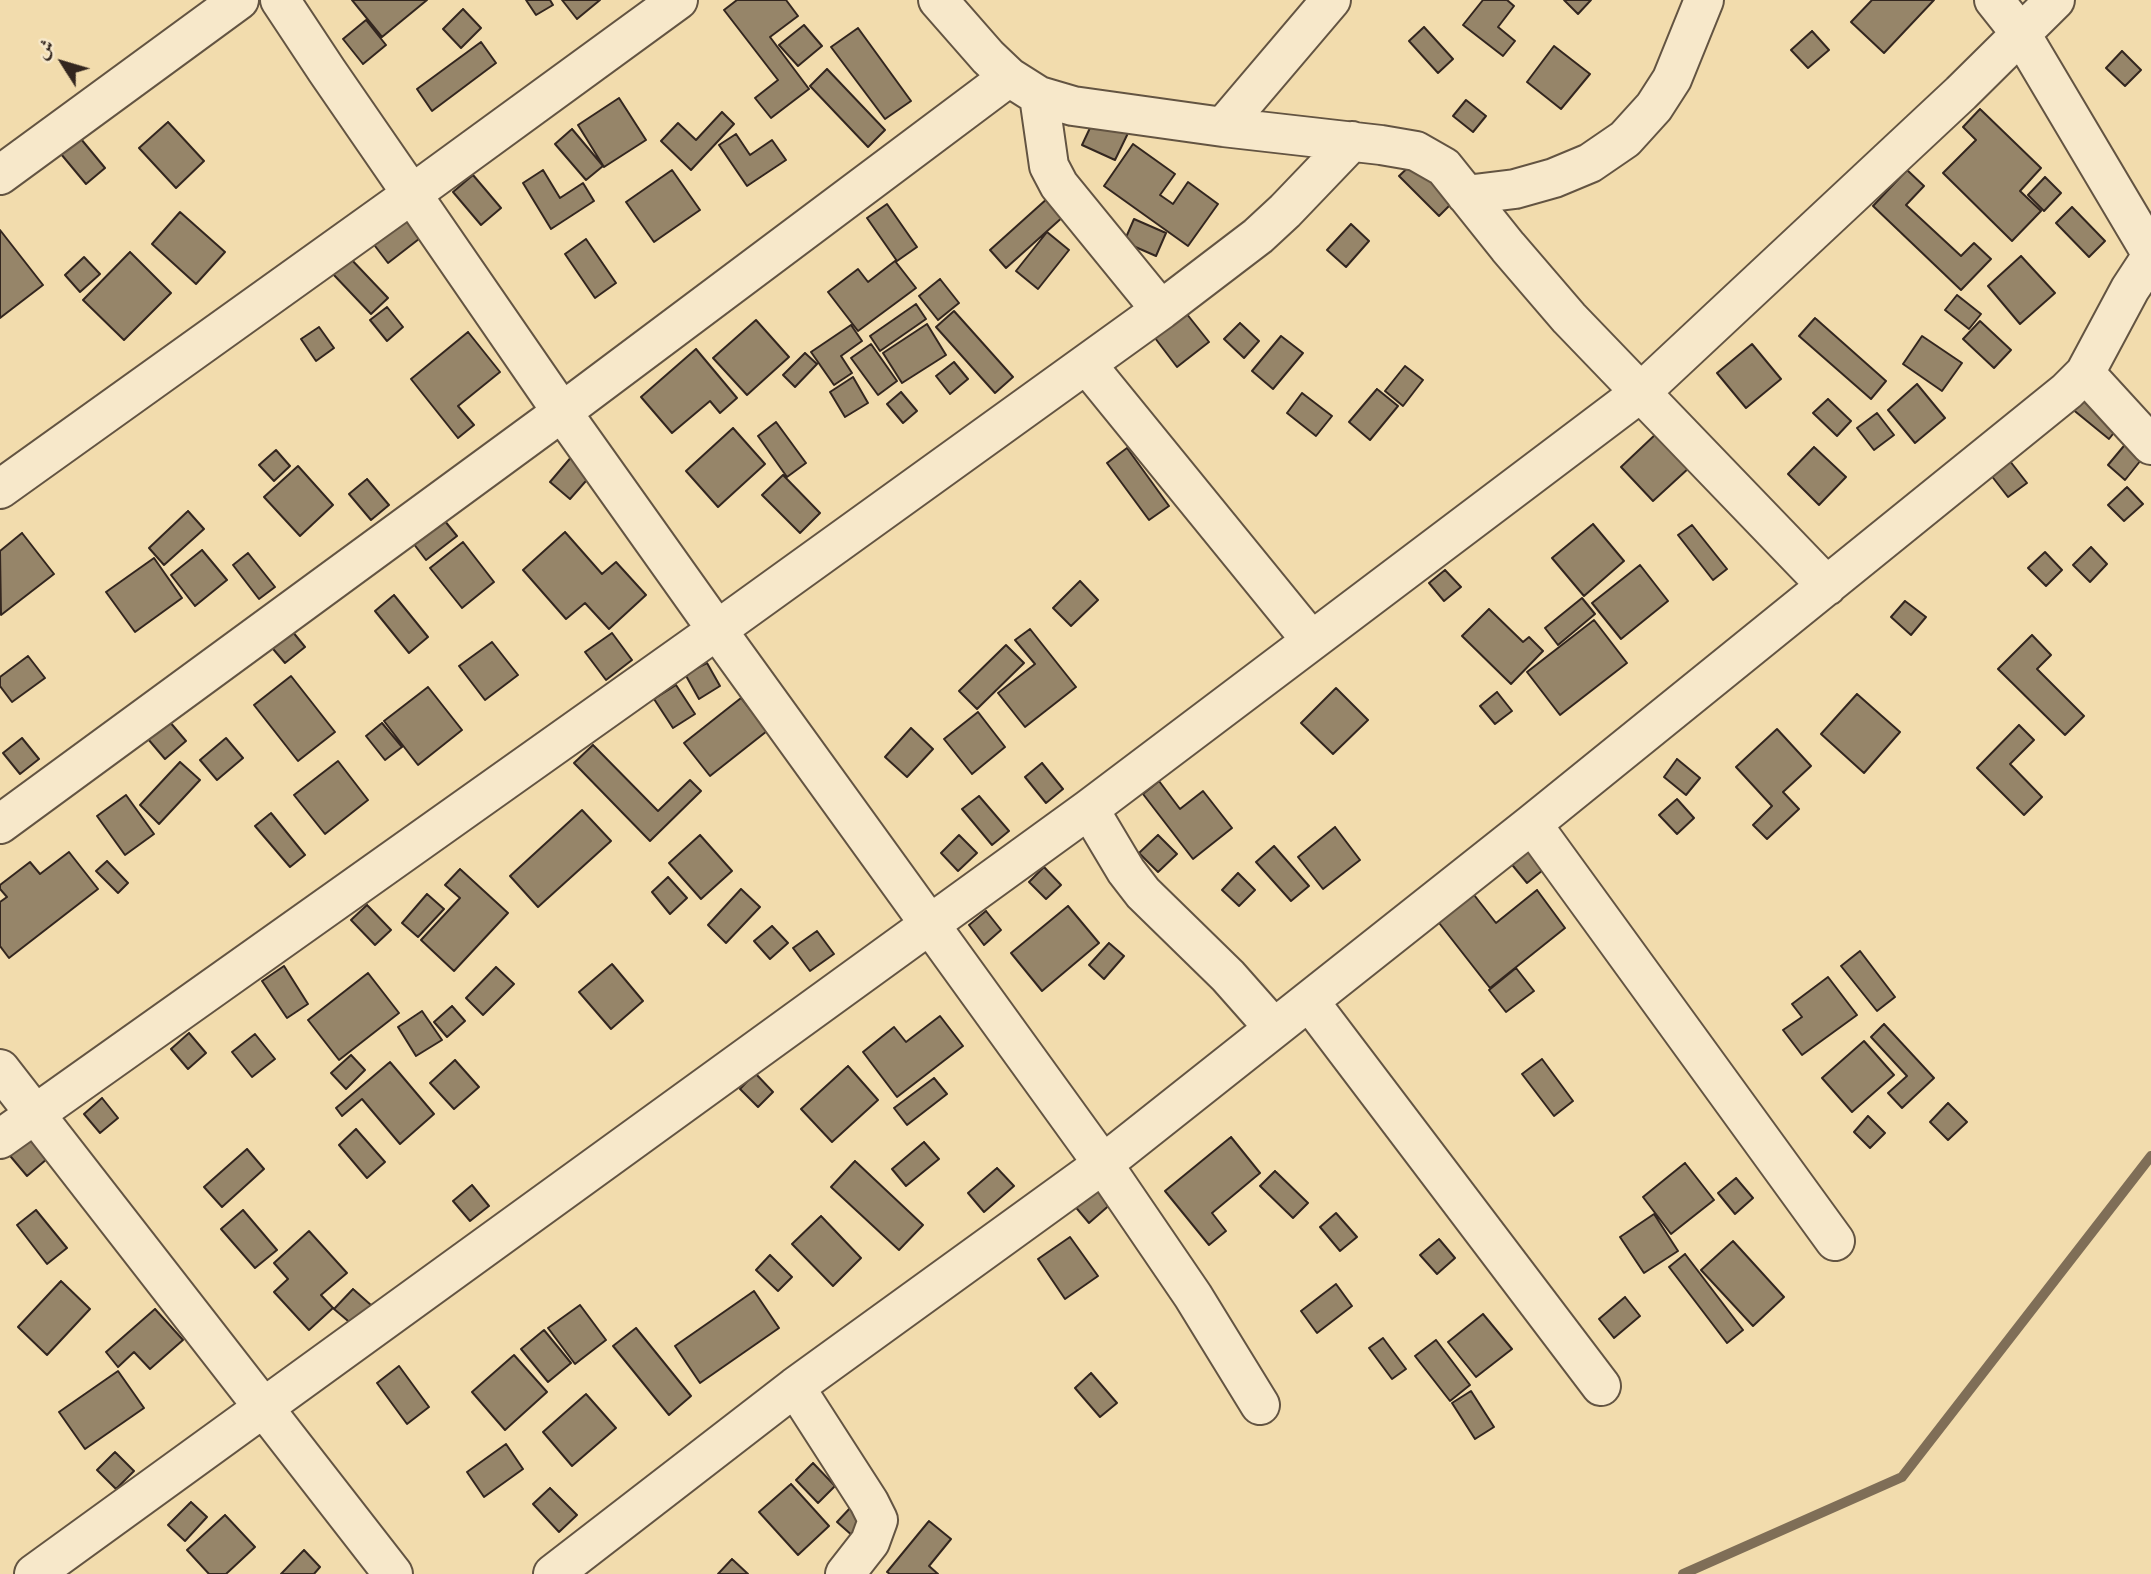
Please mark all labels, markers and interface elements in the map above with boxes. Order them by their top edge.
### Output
north arrow [28,28,98,98]
text: ش [29,34,62,66]

